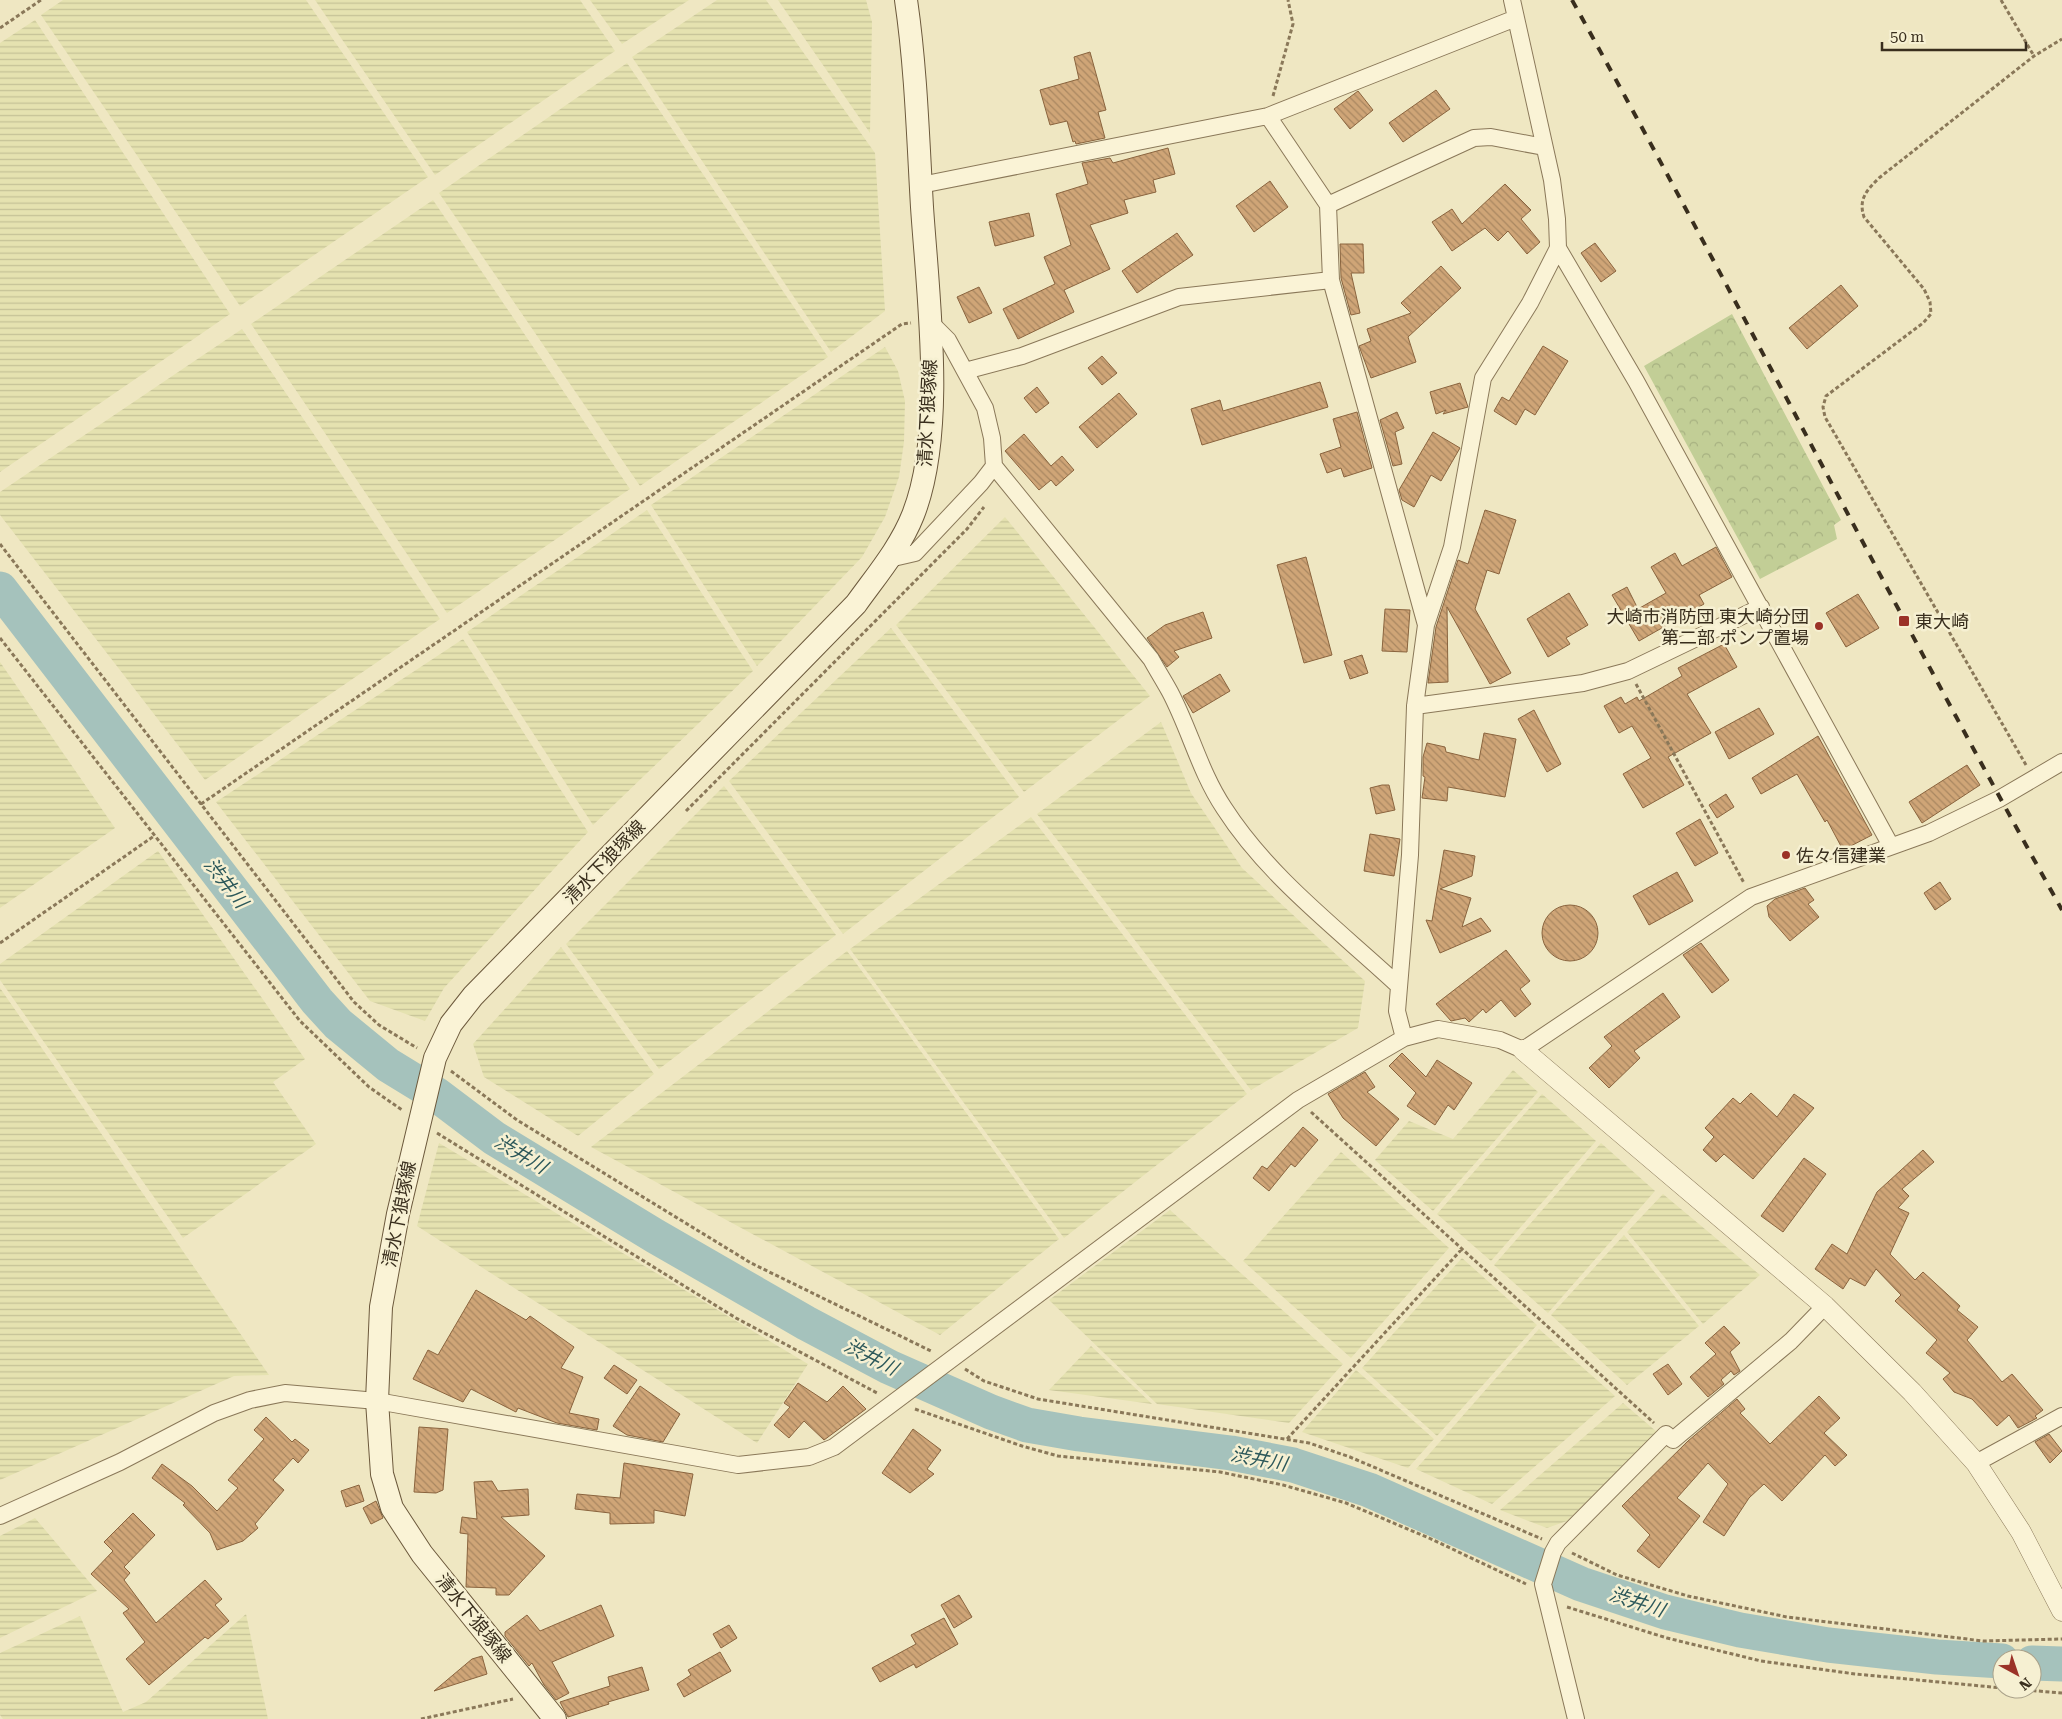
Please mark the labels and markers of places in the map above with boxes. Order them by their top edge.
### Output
place label: 大崎市消防団 東大崎分団 第二部 ポンプ置場 [1606,606,1809,648]
place label: 東大崎 [1915,611,1969,632]
marker: 東大崎 [1897,614,1911,628]
marker: 大崎市消防団 東大崎分団 第二部 ポンプ置場 [1813,620,1825,632]
place label: 佐々信建業 [1796,845,1886,866]
marker: 佐々信建業 [1780,849,1792,861]

